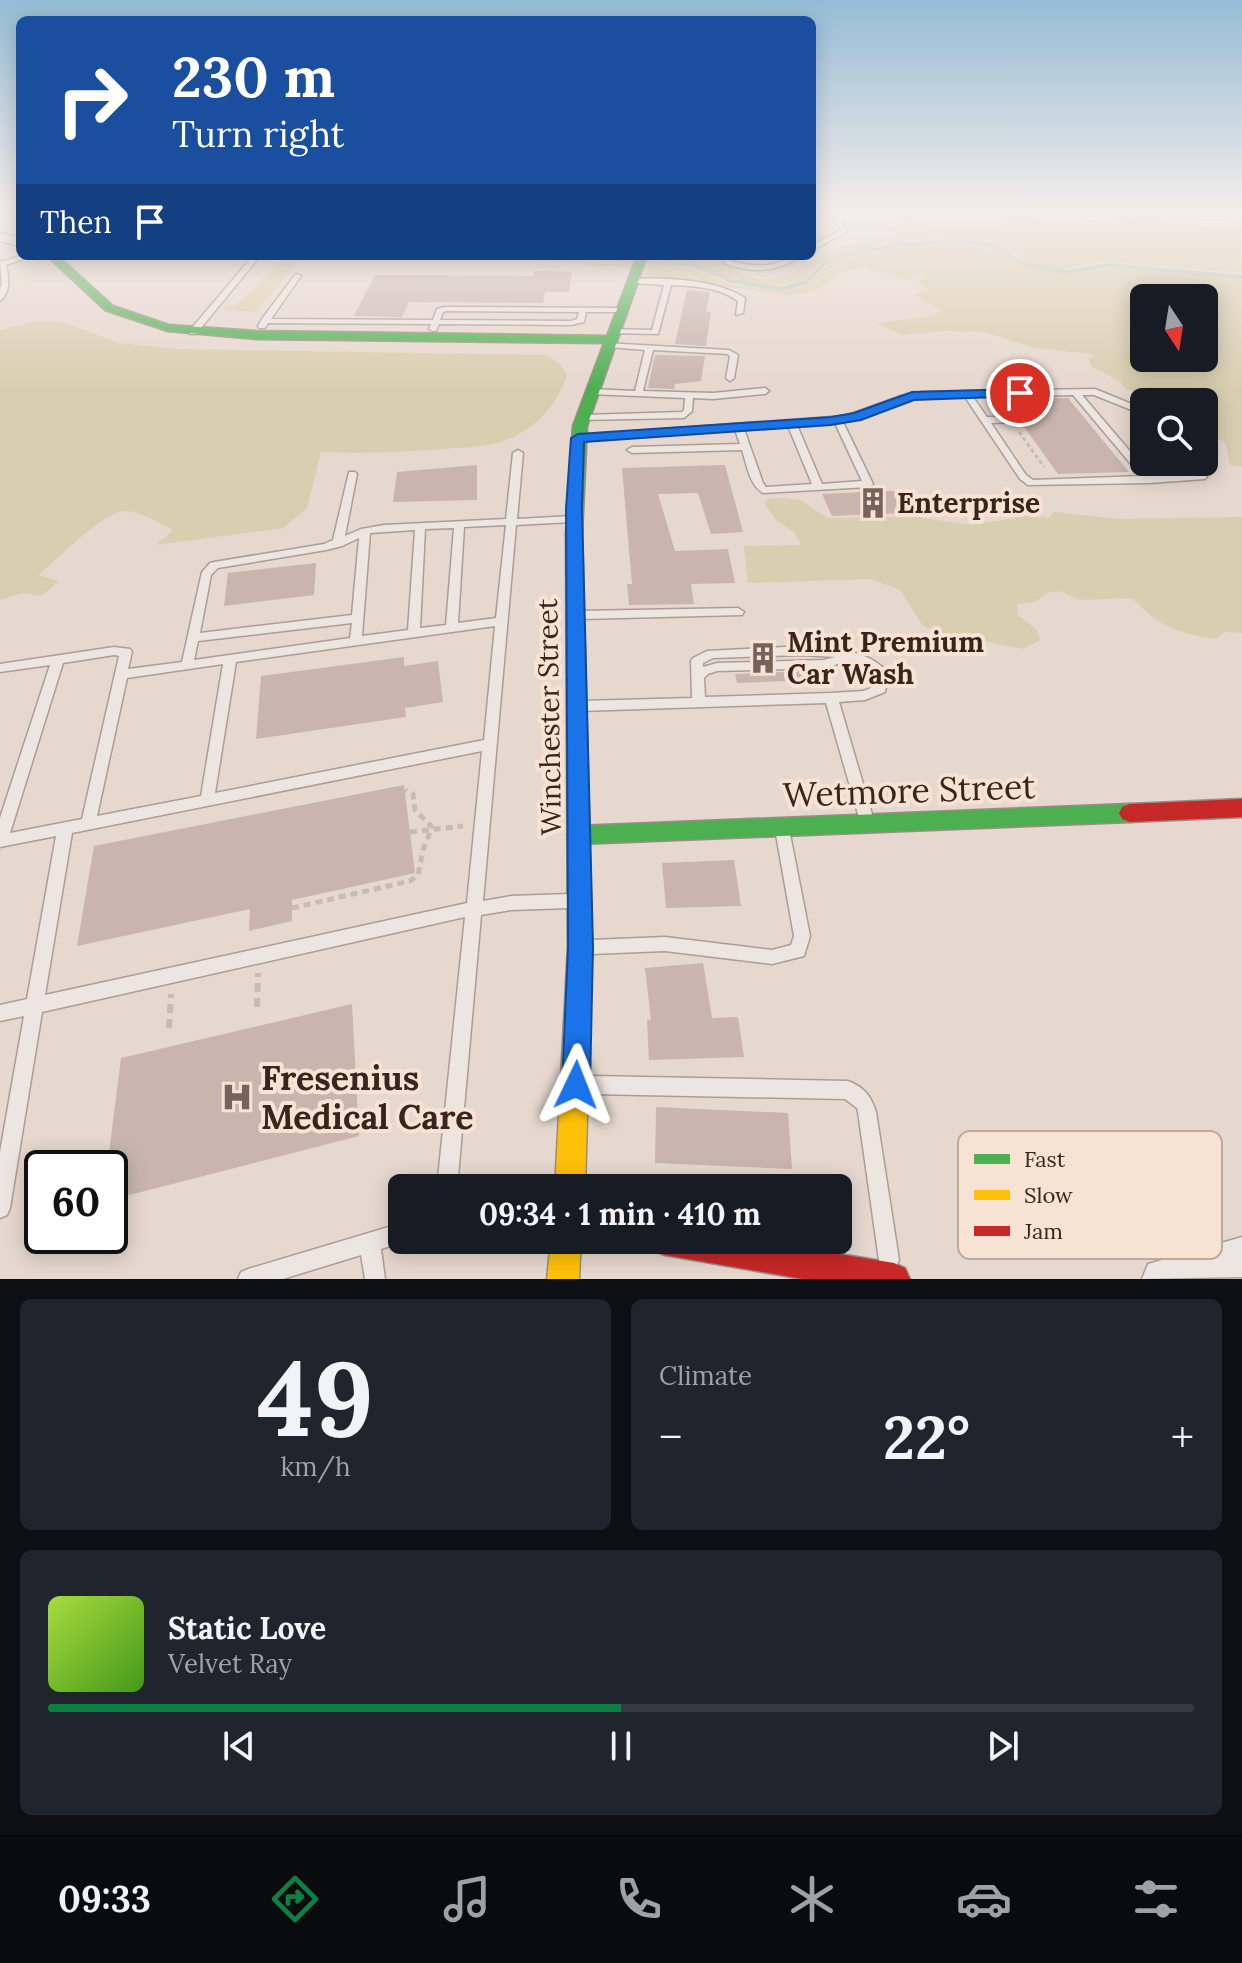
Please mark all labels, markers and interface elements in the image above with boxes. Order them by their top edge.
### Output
text: 230 m [172,41,335,112]
icon: right [40,48,144,152]
text: Turn right [172,111,345,157]
icon: arrive [128,200,172,244]
text: Then [40,203,112,241]
north arrow [1130,284,1218,372]
map controls [1130,284,1218,476]
pin [986,359,1054,427]
icon: arrive [998,371,1042,415]
button: search [1130,388,1218,476]
place label: Enterprise [897,485,1040,521]
building icon: Enterprise [856,486,890,520]
street label: Winchester Street [529,598,569,836]
place label: Mint Premium Car Wash [787,624,984,692]
building icon: Mint Premium Car Wash [746,641,780,675]
street label: Wetmore Street [782,764,1037,816]
position arrow [534,1043,618,1127]
place label: Fresenius Medical Care [261,1056,473,1138]
hospital icon: Fresenius Medical Care [220,1080,254,1114]
legend [958,1131,1222,1259]
text: Fast [1024,1145,1066,1173]
speed limit sign: 60 [24,1150,128,1254]
text: Slow [1024,1181,1073,1209]
text: 09:34 · 1 min · 410 m [479,1195,761,1233]
text: Jam [1023,1217,1063,1245]
text: 49 [257,1331,374,1464]
text: Climate [659,1359,752,1392]
text: 22° [883,1399,970,1475]
text: − [659,1409,682,1465]
text: + [1171,1409,1194,1465]
text: km/h [280,1450,351,1483]
text: Static Love [168,1609,326,1647]
text: Velvet Ray [168,1647,292,1680]
icon: previous [217,1724,261,1768]
icon: pause [599,1724,643,1768]
icon: next [981,1724,1025,1768]
icon: directions [267,1871,323,1927]
icon: music [439,1871,495,1927]
icon: phone [611,1871,667,1927]
icon: climate [784,1871,840,1927]
icon: car [956,1871,1012,1927]
icon: filters [1128,1871,1184,1927]
text: 09:33 [58,1876,151,1922]

